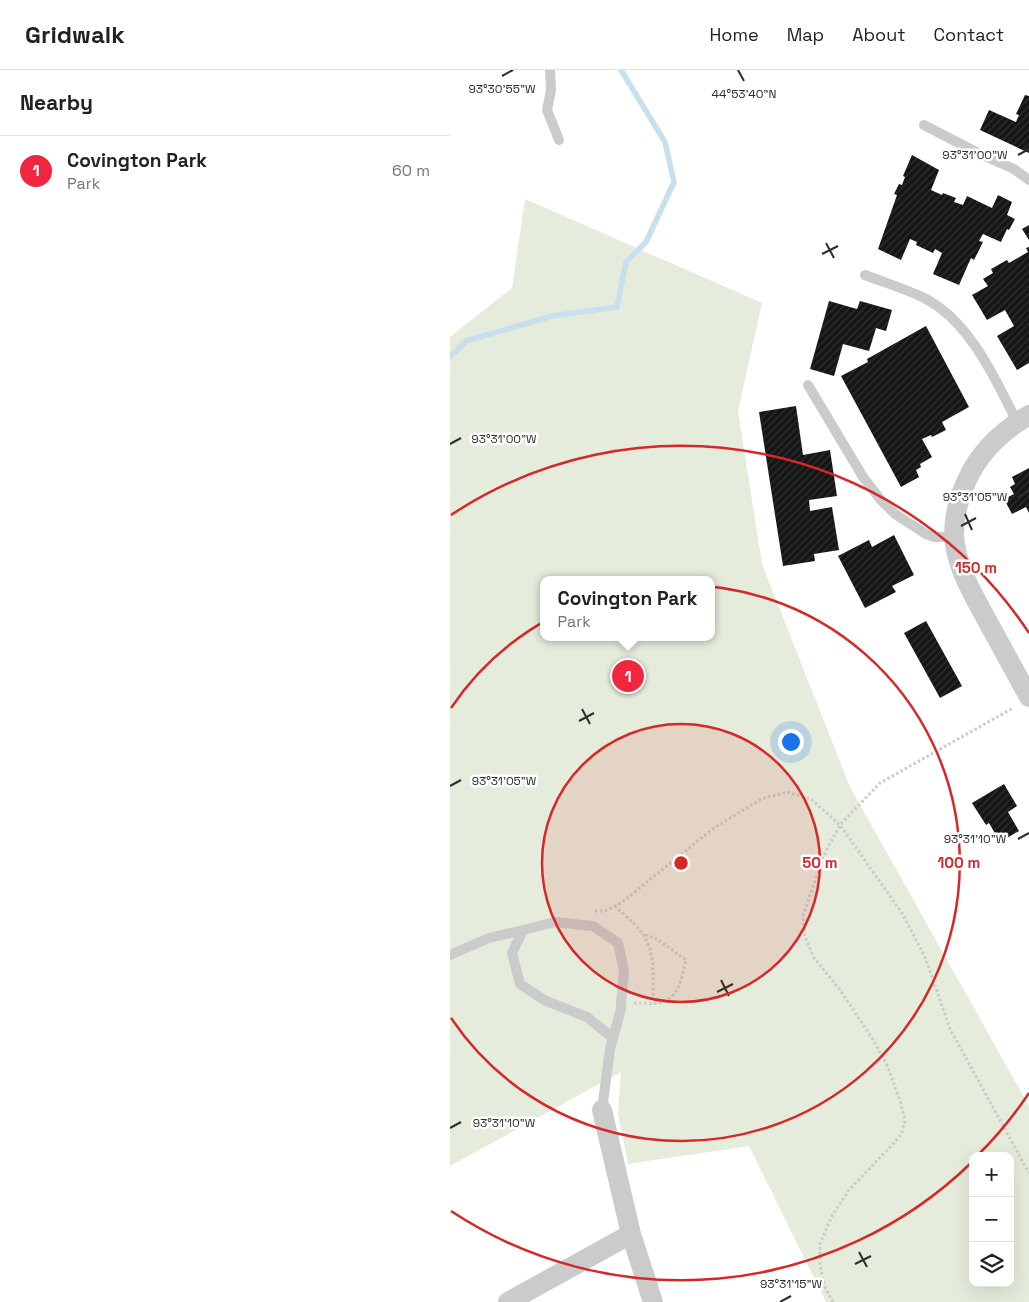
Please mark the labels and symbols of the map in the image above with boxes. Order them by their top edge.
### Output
text: 93°30'55"W [468,81,536,97]
text: 44°53'40"N [712,86,776,102]
text: 93°31'00"W [942,147,1008,163]
text: 93°31'00"W [471,431,537,447]
text: 93°31'05"W [943,489,1008,505]
text: 150 m [955,558,997,577]
pin: 1 [612,657,644,695]
your location [778,729,804,755]
text: 93°31'05"W [472,773,537,789]
text: 93°31'10"W [944,831,1007,847]
text: 50 m [802,853,838,872]
text: 100 m [938,853,980,872]
centre of rings [672,854,690,872]
text: 93°31'10"W [473,1115,536,1131]
text: 93°31'15"W [760,1276,823,1292]

